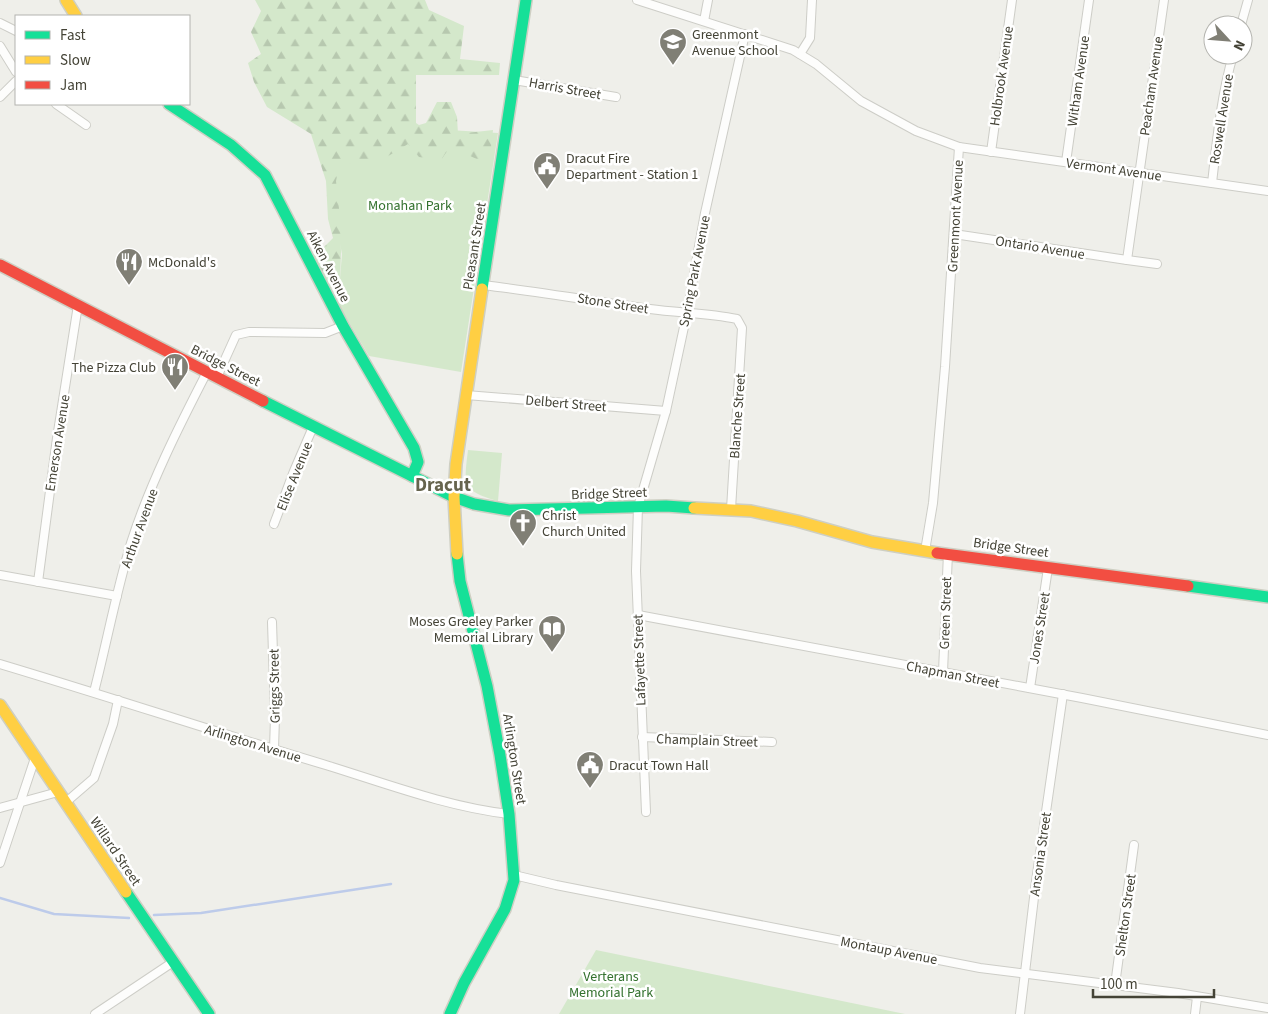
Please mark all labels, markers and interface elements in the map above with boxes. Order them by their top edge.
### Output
legend [15,15,190,105]
north arrow [1203,15,1253,65]
text: Fast [60,25,86,46]
place label: Greenmont Avenue School [692,25,779,61]
street label: Holbrook Avenue [985,25,1019,127]
school or university icon: Greenmont Avenue School [658,27,688,66]
street label: Witham Avenue [1063,34,1095,128]
street label: Peacham Avenue [1135,35,1169,137]
text: N [1228,37,1250,54]
text: Slow [60,50,91,71]
street label: Roswell Avenue [1205,72,1239,166]
street label: Harris Street [527,73,603,105]
text: Jam [60,75,87,96]
place label: Dracut Fire Department - Station 1 [566,149,698,185]
public building icon: Dracut Fire Department - Station 1 [532,151,562,190]
street label: Vermont Avenue [1065,153,1163,187]
street label: Greenmont Avenue [943,159,969,273]
park label: Monahan Park [368,196,452,216]
street label: Pleasant Street [458,201,492,291]
street label: Spring Park Avenue [674,214,716,329]
street label: Aiken Avenue [301,227,355,306]
street label: Ontario Avenue [994,231,1086,265]
restaurant icon: McDonald's [114,247,144,286]
place label: McDonald's [148,253,216,273]
street label: Stone Street [576,288,650,320]
street label: Bridge Street [187,340,264,392]
restaurant icon: The Pizza Club [160,352,190,391]
place label: The Pizza Club [71,358,156,378]
street label: Blanche Street [725,373,751,459]
street label: Delbert Street [525,390,608,418]
street label: Emerson Avenue [40,393,76,493]
street label: Elise Avenue [272,439,318,514]
district label: Dracut [415,472,471,499]
street label: Bridge Street [571,483,648,505]
street label: Arthur Avenue [116,486,164,571]
place label: Christ Church United [542,506,626,542]
church icon: Christ Church United [508,508,538,547]
street label: Bridge Street [972,533,1050,563]
street label: Green Street [935,576,957,650]
street label: Jones Street [1024,590,1056,666]
place label: Moses Greeley Parker Memorial Library [409,612,533,648]
street label: Lafayette Street [628,613,652,706]
library icon: Moses Greeley Parker Memorial Library [537,614,567,653]
street label: Griggs Street [264,648,286,724]
street label: Chapman Street [904,656,1001,694]
street label: Arlington Street [497,712,531,806]
street label: Arlington Avenue [202,720,303,768]
street label: Champlain Street [656,729,758,753]
public building icon: Dracut Town Hall [575,750,605,789]
place label: Dracut Town Hall [609,756,709,776]
street label: Ansonia Street [1025,811,1057,897]
street label: Willard Street [85,813,146,890]
street label: Shelton Street [1110,872,1142,958]
street label: Montaup Avenue [839,932,939,970]
scale bar [1093,966,1214,998]
park label: Verterans Memorial Park [569,967,653,1003]
text: 100 m [1100,974,1138,995]

